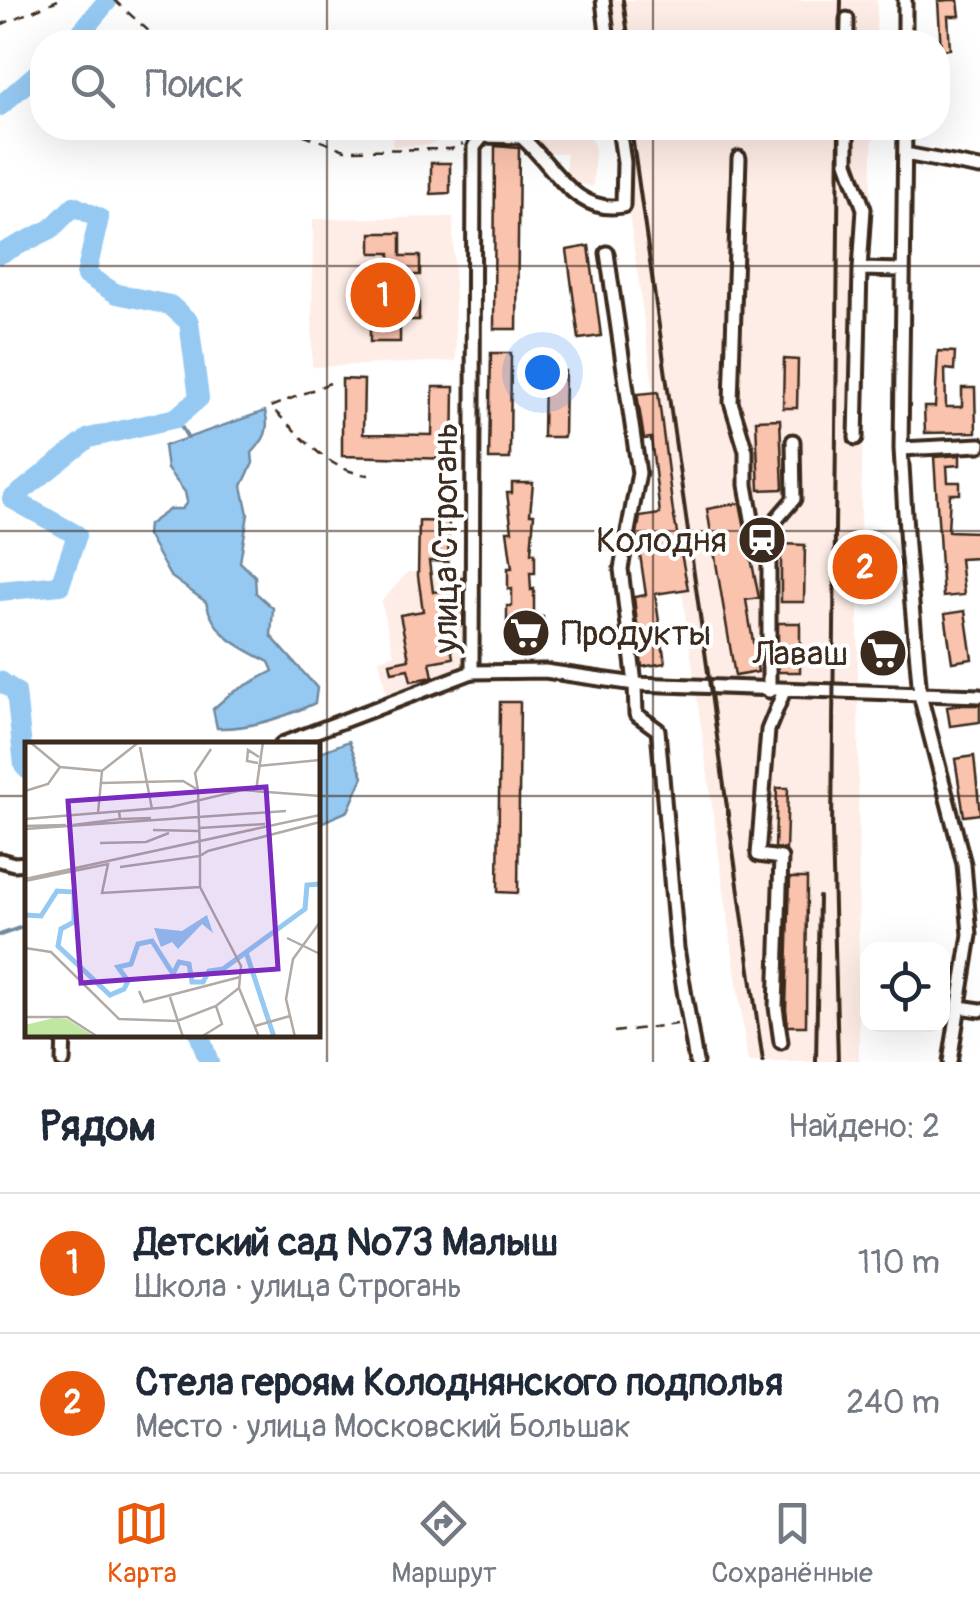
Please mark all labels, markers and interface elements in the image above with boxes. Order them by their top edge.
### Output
search box [30,30,950,140]
icon: search [65,58,120,113]
text: Поиск [145,61,244,109]
pin: 1 [350,258,416,332]
your location [517,347,568,398]
street label: улица Строгань [424,423,468,654]
station icon: Колодня [736,514,788,566]
place label: Колодня [596,519,727,563]
pin: 2 [832,530,898,604]
supermarket icon: Продукты [500,607,552,659]
place label: Продукты [561,612,711,656]
supermarket icon: Лаваш [857,627,909,679]
place label: Лаваш [751,632,848,676]
inset map [25,742,320,1037]
map controls [860,942,950,1032]
button: locate [860,942,950,1032]
text: Рядом [40,1101,156,1153]
text: Найдено: 2 [788,1107,940,1147]
text: Детский сад №73 Малыш [135,1219,558,1267]
text: 1 [66,1243,79,1283]
text: 110 m [858,1243,940,1283]
text: Школа · улица Строгань [135,1267,462,1307]
text: Стела героям Колоднянского подполья [135,1359,783,1407]
text: 2 [64,1383,81,1423]
text: 240 m [846,1383,940,1423]
text: Место · улица Московский Большак [135,1407,631,1447]
tab: Карта [107,1496,177,1591]
tab: Маршрут [391,1496,497,1591]
tab: Сохранённые [711,1496,873,1591]

